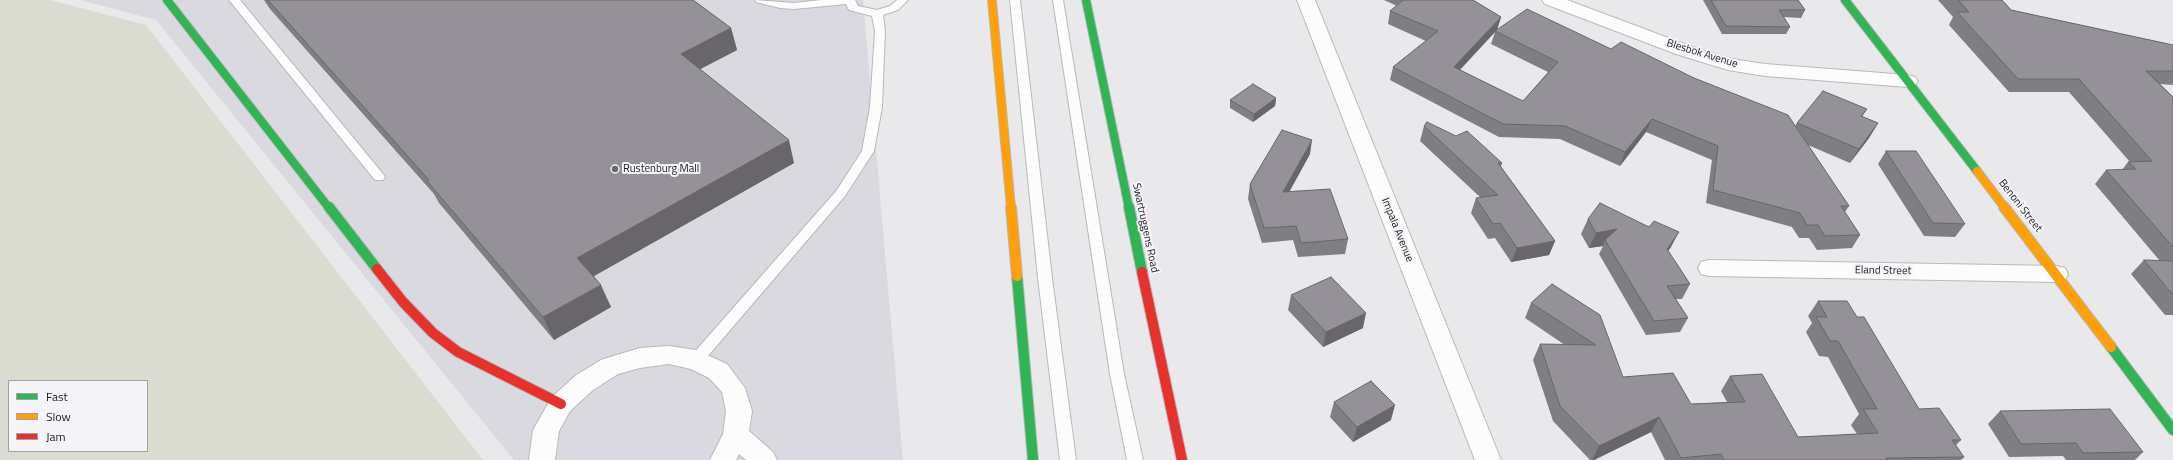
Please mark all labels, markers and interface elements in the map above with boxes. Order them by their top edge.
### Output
street label: Blesbok Avenue [1665,37,1739,71]
place label: Rustenburg Mall [623,162,699,176]
marker: Rustenburg Mall [610,164,620,174]
street label: Benoni Street [1995,177,2045,235]
street label: Swartruggens Road [1129,182,1161,274]
street label: Impala Avenue [1378,196,1416,264]
street label: Eland Street [1855,264,1911,278]
legend [8,380,148,452]
text: Fast [46,387,68,406]
text: Slow [46,407,71,426]
text: Jam [46,427,66,446]

